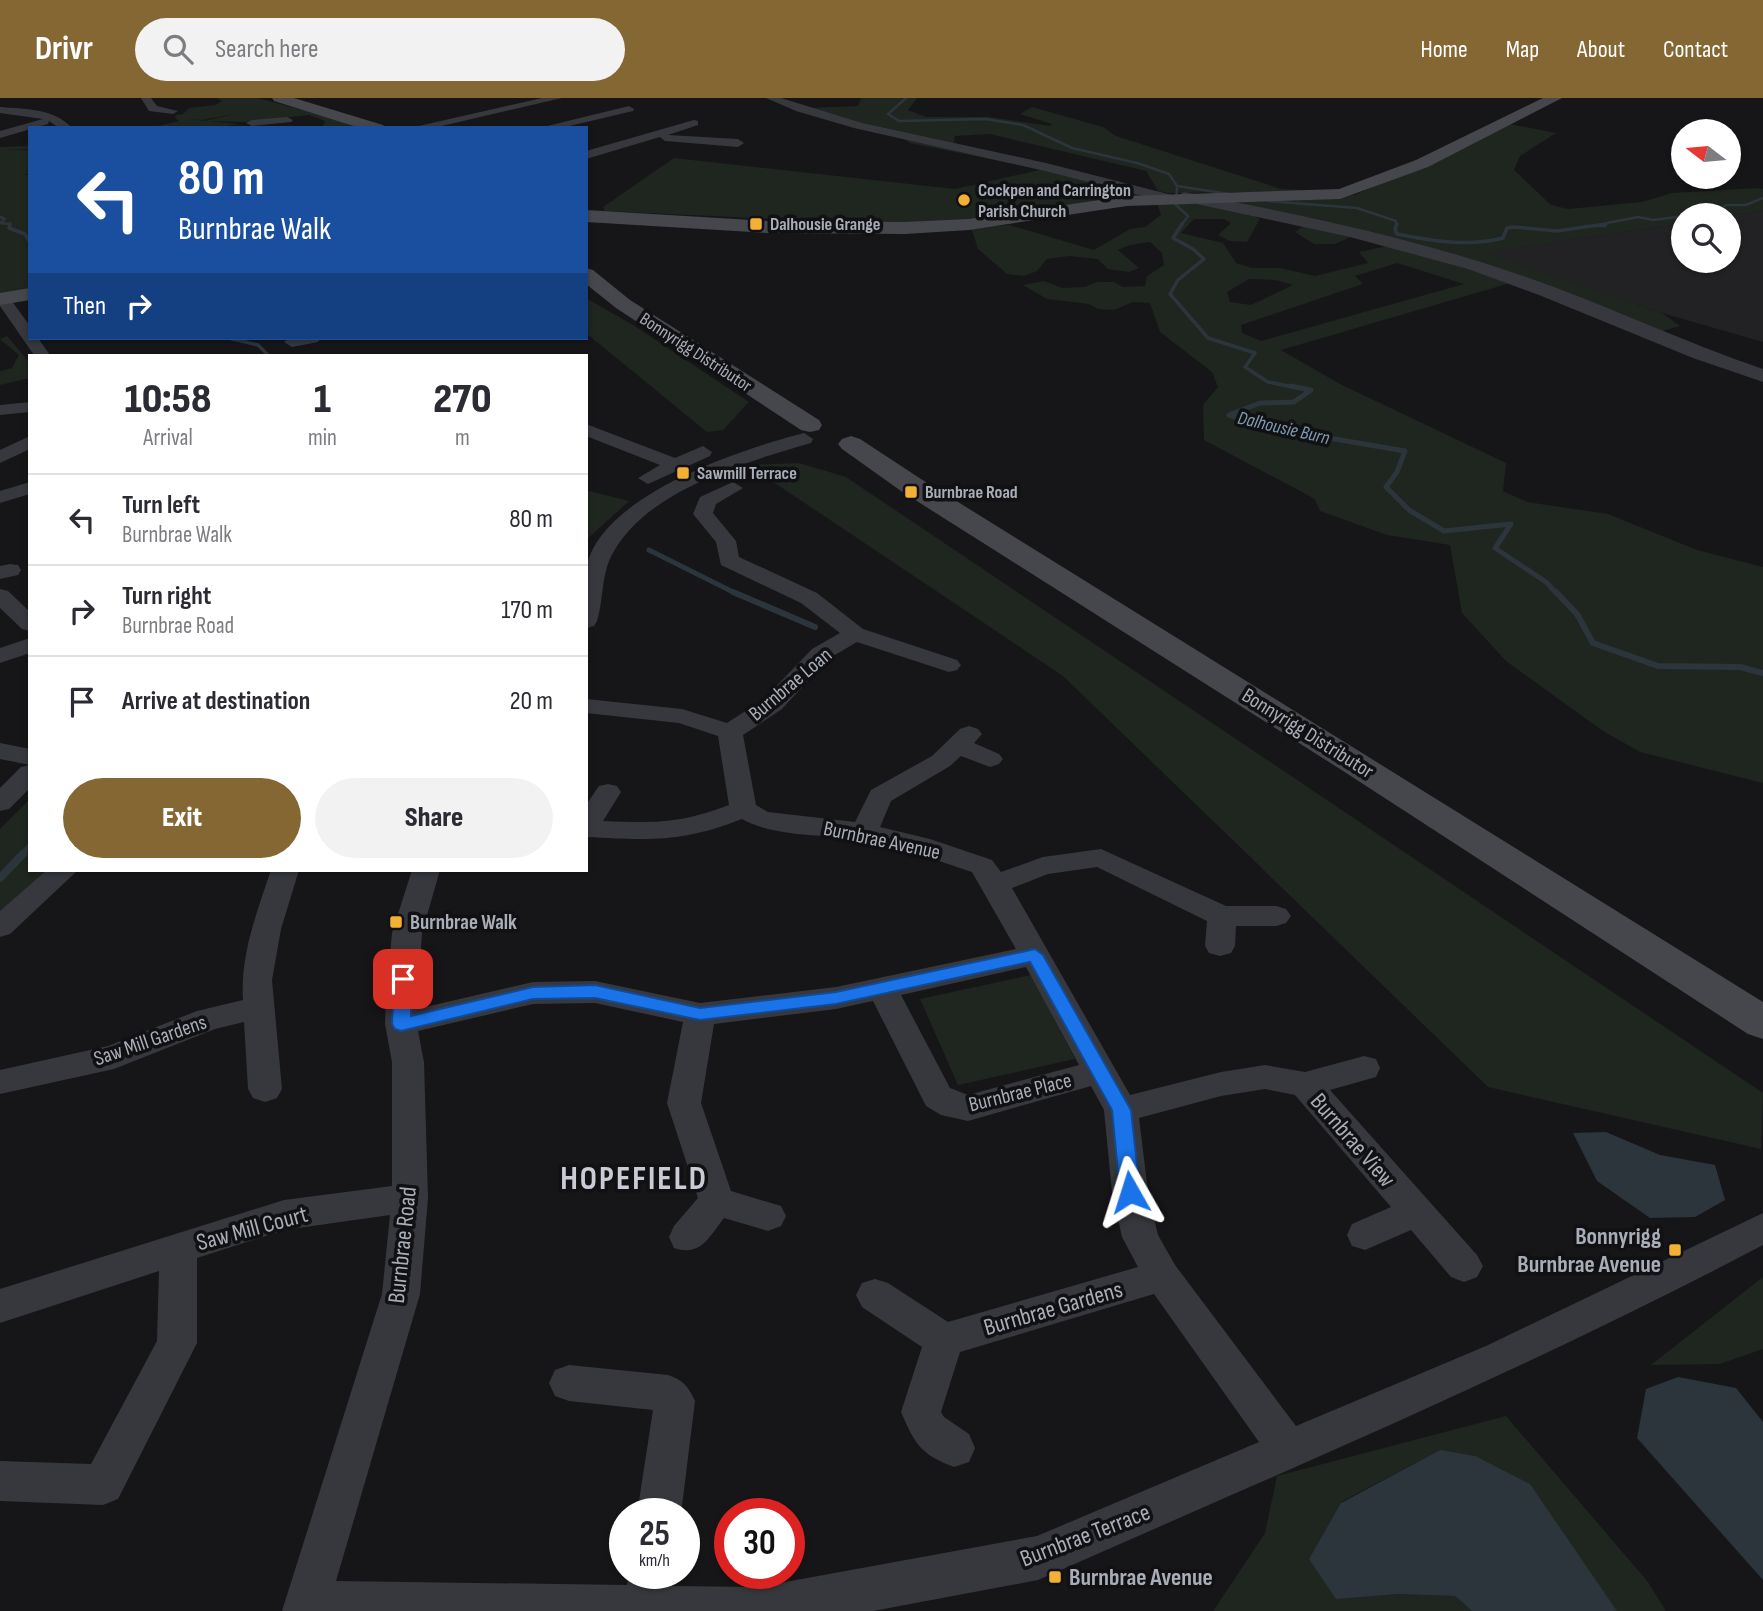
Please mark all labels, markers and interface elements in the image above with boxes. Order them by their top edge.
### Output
search box [135,18,625,81]
text: Drivr [35,29,93,69]
icon: search [159,30,197,68]
text: Search here [215,34,318,65]
text: Home [1420,35,1468,64]
text: Map [1506,35,1539,64]
text: About [1577,35,1625,64]
text: Contact [1663,35,1728,64]
north arrow [1671,119,1741,189]
map controls [1671,119,1741,273]
text: 80 m [178,150,265,209]
icon: left [63,154,154,245]
place label: Cockpen and Carrington Parish Church [978,180,1131,222]
marker: Cockpen and Carrington Parish Church [956,192,972,208]
button: search [1671,203,1741,273]
text: Burnbrae Walk [178,210,331,249]
place label: Dalhousie Grange [770,214,880,235]
marker: Dalhousie Grange [748,216,764,232]
icon: right [120,287,158,325]
text: Then [63,291,106,322]
street label: Bonnyrigg Distributor [636,308,756,396]
text: 10:58 [124,374,211,425]
text: 1 [314,374,331,425]
text: 270 [433,374,492,425]
water label: Dalhousie Burn [1235,407,1332,450]
text: Arrival [143,424,193,452]
text: min [308,424,337,452]
text: m [455,424,470,452]
place label: Sawmill Terrace [697,463,797,484]
marker: Sawmill Terrace [675,465,691,481]
place label: Burnbrae Road [925,482,1018,503]
marker: Burnbrae Road [903,484,919,500]
text: Turn left [122,490,200,521]
icon: left [63,501,101,539]
text: 80 m [509,504,553,535]
text: Burnbrae Walk [122,521,232,549]
text: Turn right [122,581,211,612]
icon: right [63,592,101,630]
text: 170 m [501,595,553,626]
text: Burnbrae Road [122,612,234,640]
street label: Burnbrae Loan [744,642,837,726]
icon: arrive [63,683,101,721]
street label: Bonnyrigg Distributor [1237,683,1378,784]
text: Arrive at destination [122,686,310,717]
text: 20 m [510,686,553,717]
button: Exit [63,778,301,858]
button: Share [315,778,553,858]
street label: Burnbrae Avenue [821,816,943,865]
place label: Burnbrae Walk [410,910,517,935]
marker: Burnbrae Walk [388,914,404,930]
pin [373,949,433,1009]
icon: arrive [384,960,422,998]
street label: Saw Mill Gardens [91,1010,210,1071]
street label: Burnbrae Place [966,1068,1074,1117]
street label: Burnbrae View [1304,1087,1401,1193]
position arrow [1093,1155,1167,1229]
district label: HOPEFIELD [560,1159,708,1199]
street label: Burnbrae Road [382,1185,423,1305]
street label: Saw Mill Court [193,1200,311,1257]
place label: Bonnyrigg Burnbrae Avenue [1517,1222,1661,1279]
marker: Bonnyrigg Burnbrae Avenue [1667,1242,1683,1258]
street label: Burnbrae Gardens [980,1275,1126,1342]
street label: Burnbrae Terrace [1016,1497,1154,1573]
speed limit sign: 30 [714,1498,805,1589]
text: 25 [639,1513,670,1556]
text: km/h [639,1550,670,1571]
place label: Burnbrae Avenue [1069,1563,1213,1592]
marker: Burnbrae Avenue [1047,1569,1063,1585]

